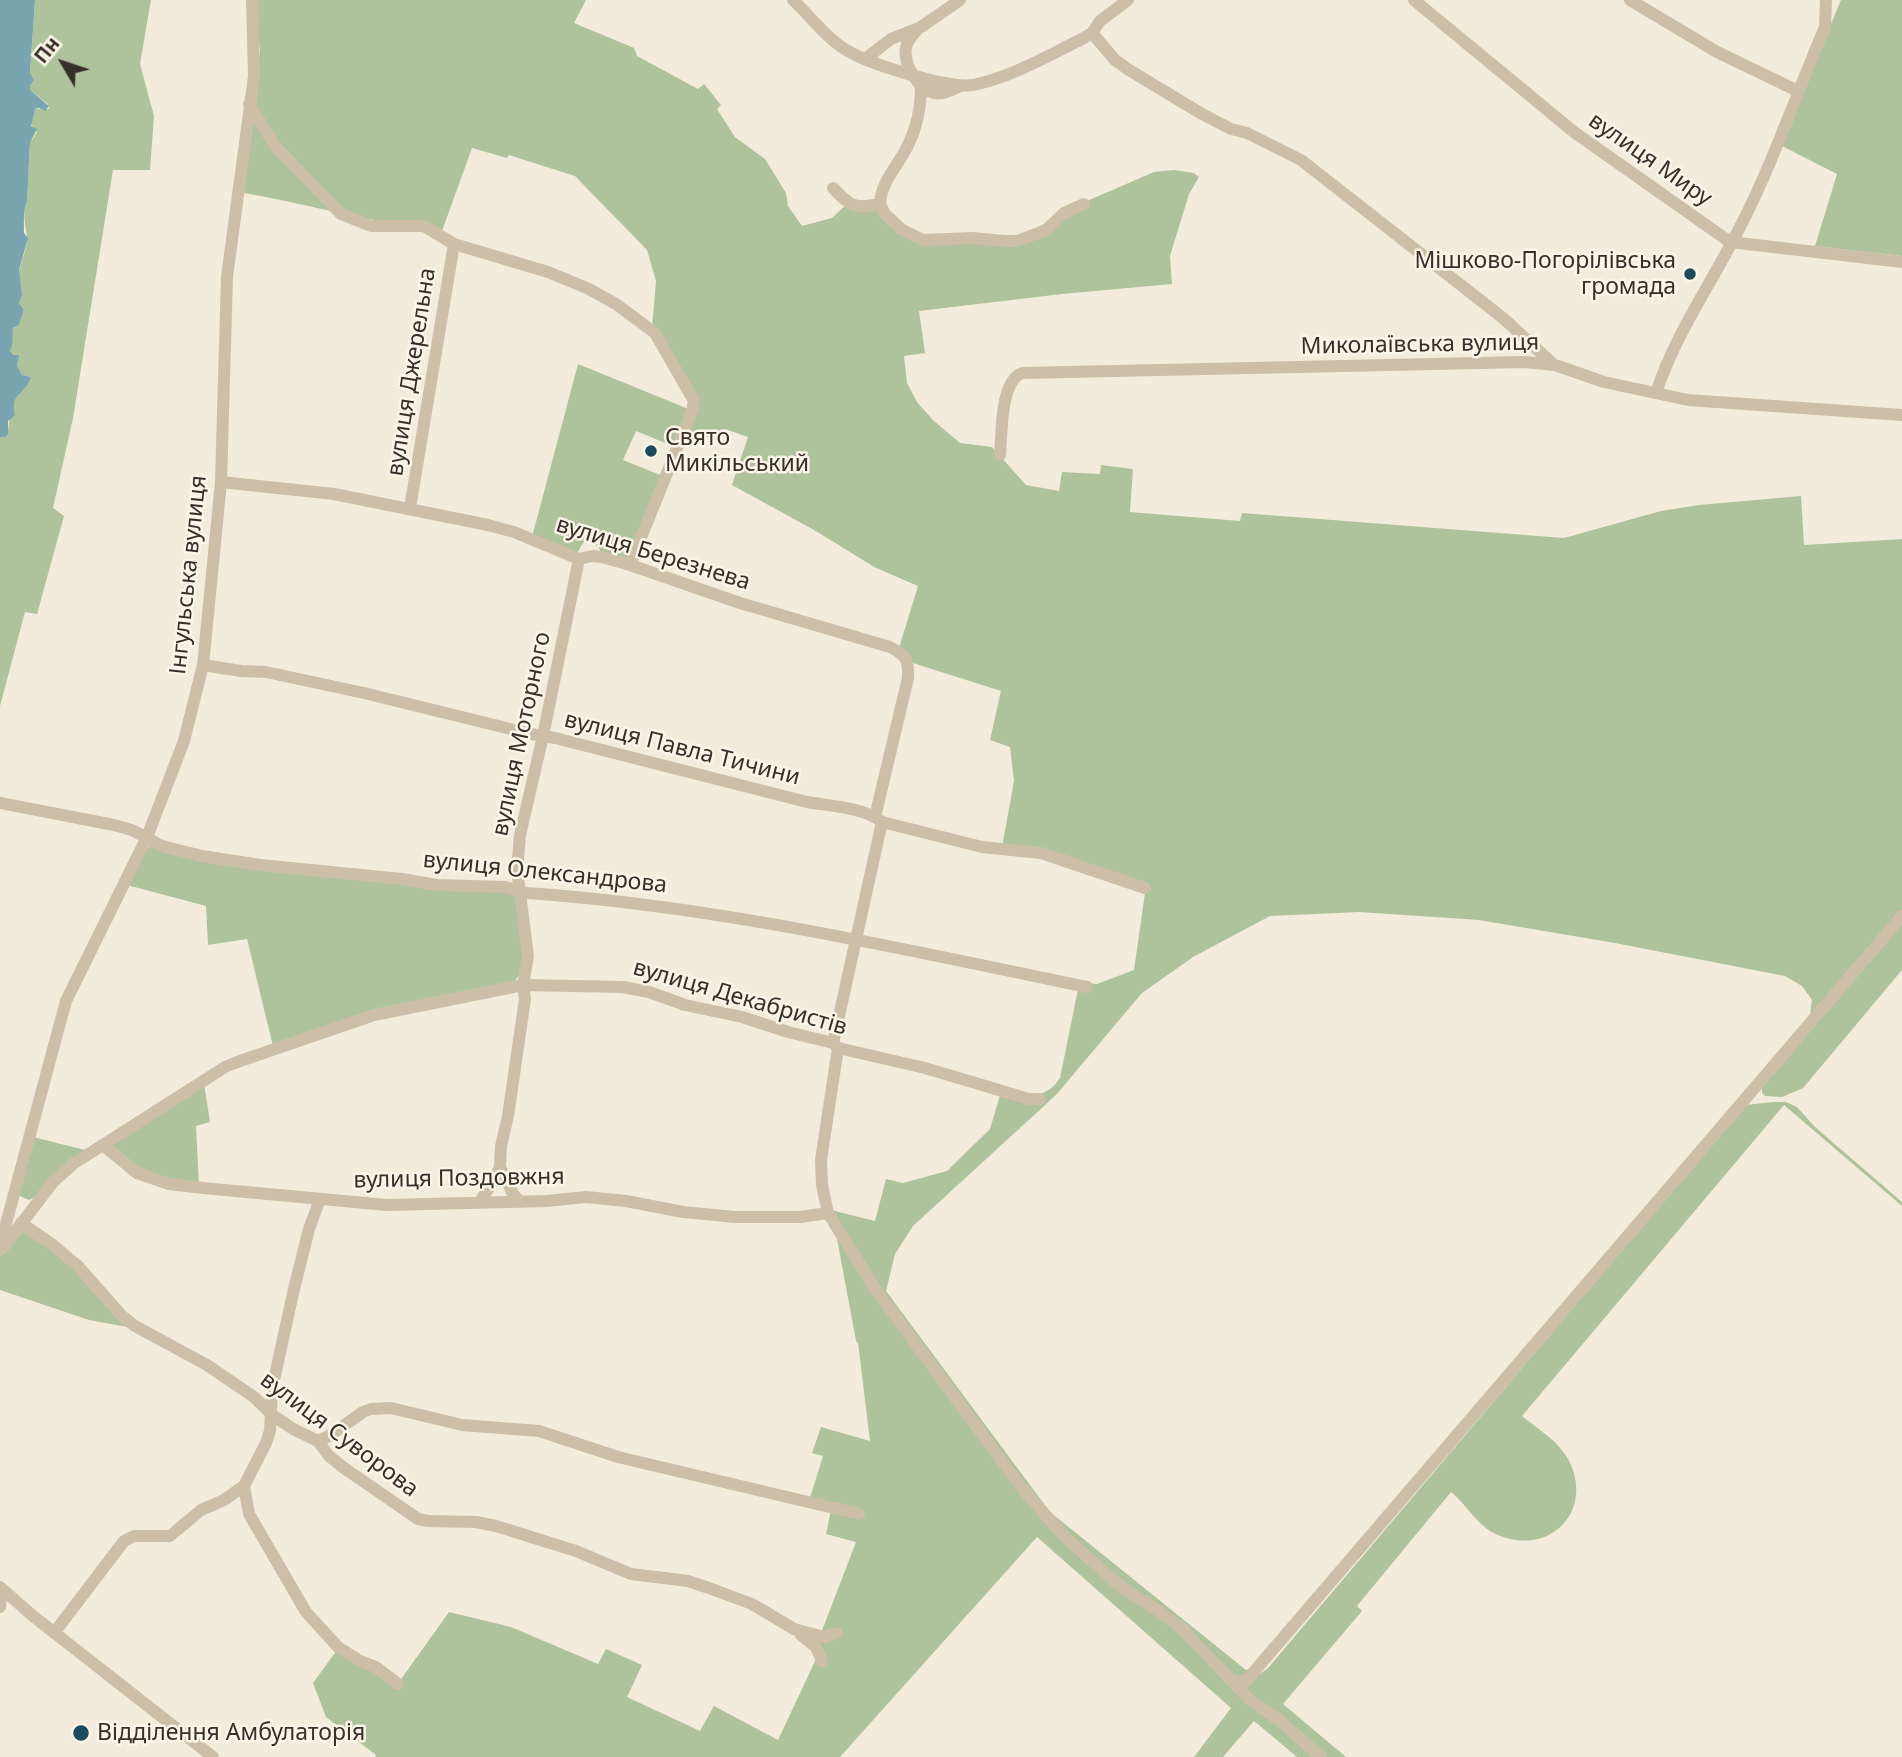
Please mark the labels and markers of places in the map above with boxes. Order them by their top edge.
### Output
place label: Мішково-Погорілівська громада [1414,247,1676,301]
marker: Мішково-Погорілівська громада [1682,266,1698,282]
place label: Свято Микільський [665,424,809,478]
marker: Свято Микільський [643,443,659,459]
place label: Відділення Амбулаторія [97,1719,365,1747]
marker: Відділення Амбулаторія [71,1723,91,1743]

